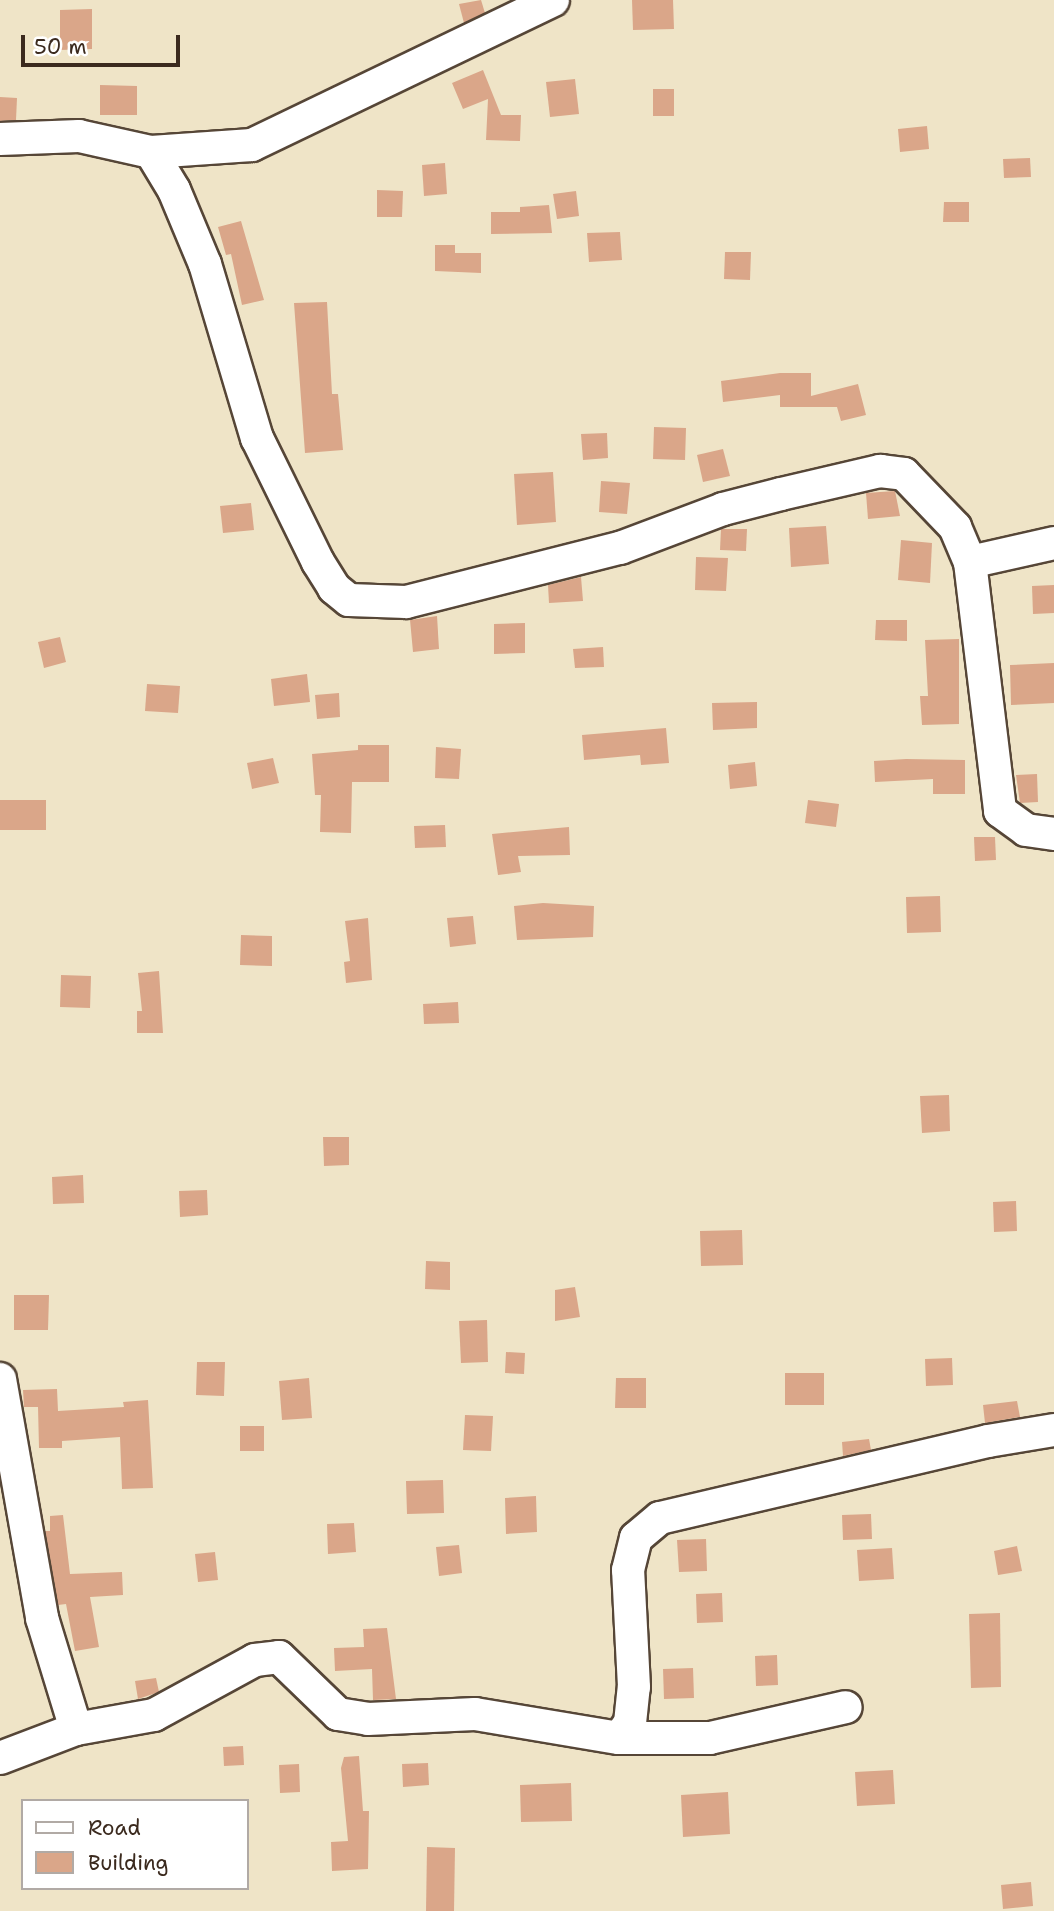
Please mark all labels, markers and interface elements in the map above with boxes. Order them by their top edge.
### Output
scale bar [24,21,184,65]
text: 50 m [34,33,87,61]
legend [21,1799,248,1890]
text: Road [88,1814,141,1842]
text: Building [88,1849,168,1877]

